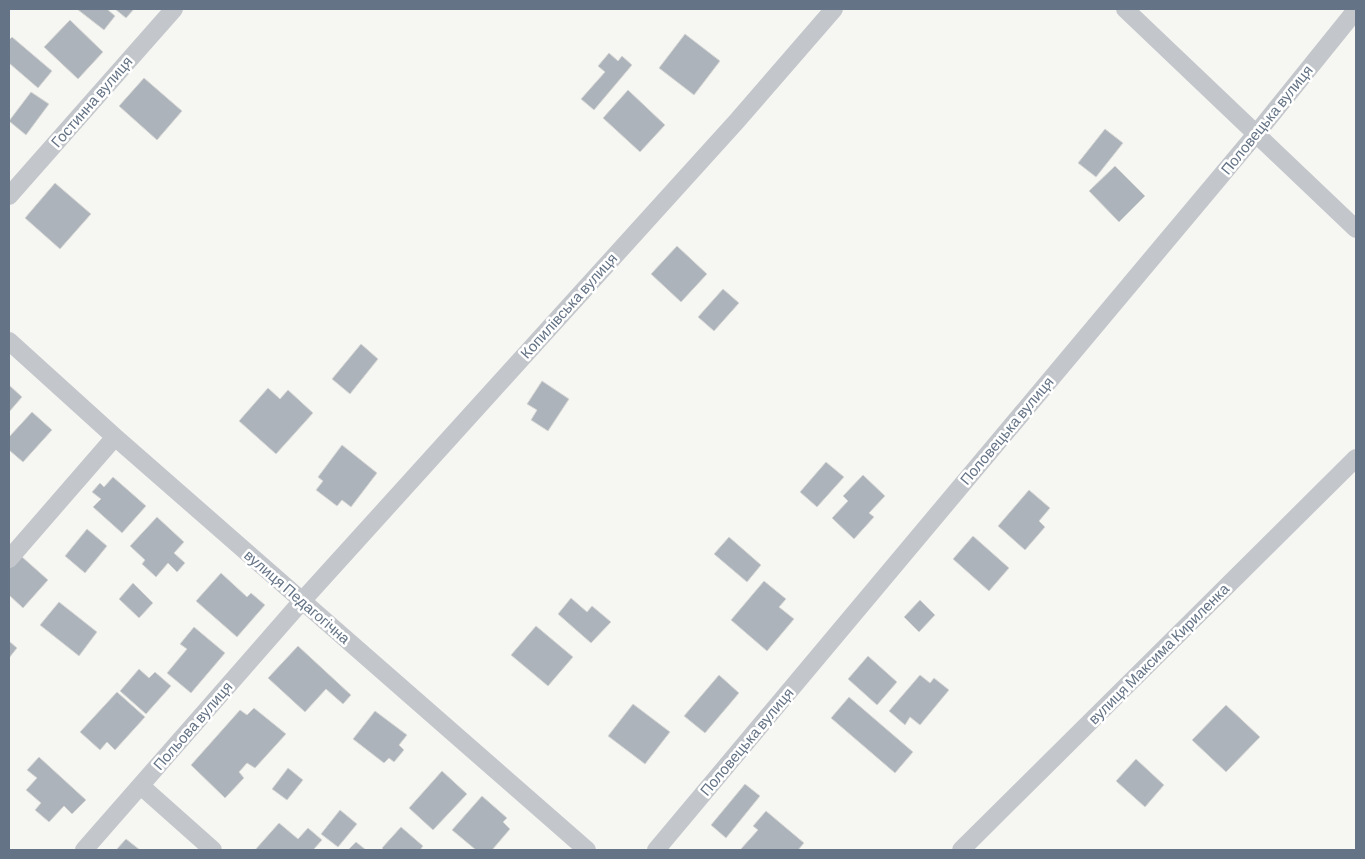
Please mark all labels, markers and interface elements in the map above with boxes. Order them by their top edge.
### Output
street label: Гостинна вулиця [47,52,136,151]
street label: Половецька вулиця [1217,61,1316,178]
street label: Копилівська вулиця [516,249,620,362]
street label: Половецька вулиця [956,373,1057,488]
street label: вулиця Педагогічна [241,545,355,648]
street label: вулиця Максима Кириленка [1084,579,1233,727]
street label: Польова вулиця [149,677,236,773]
street label: Половецька вулиця [696,684,797,799]

